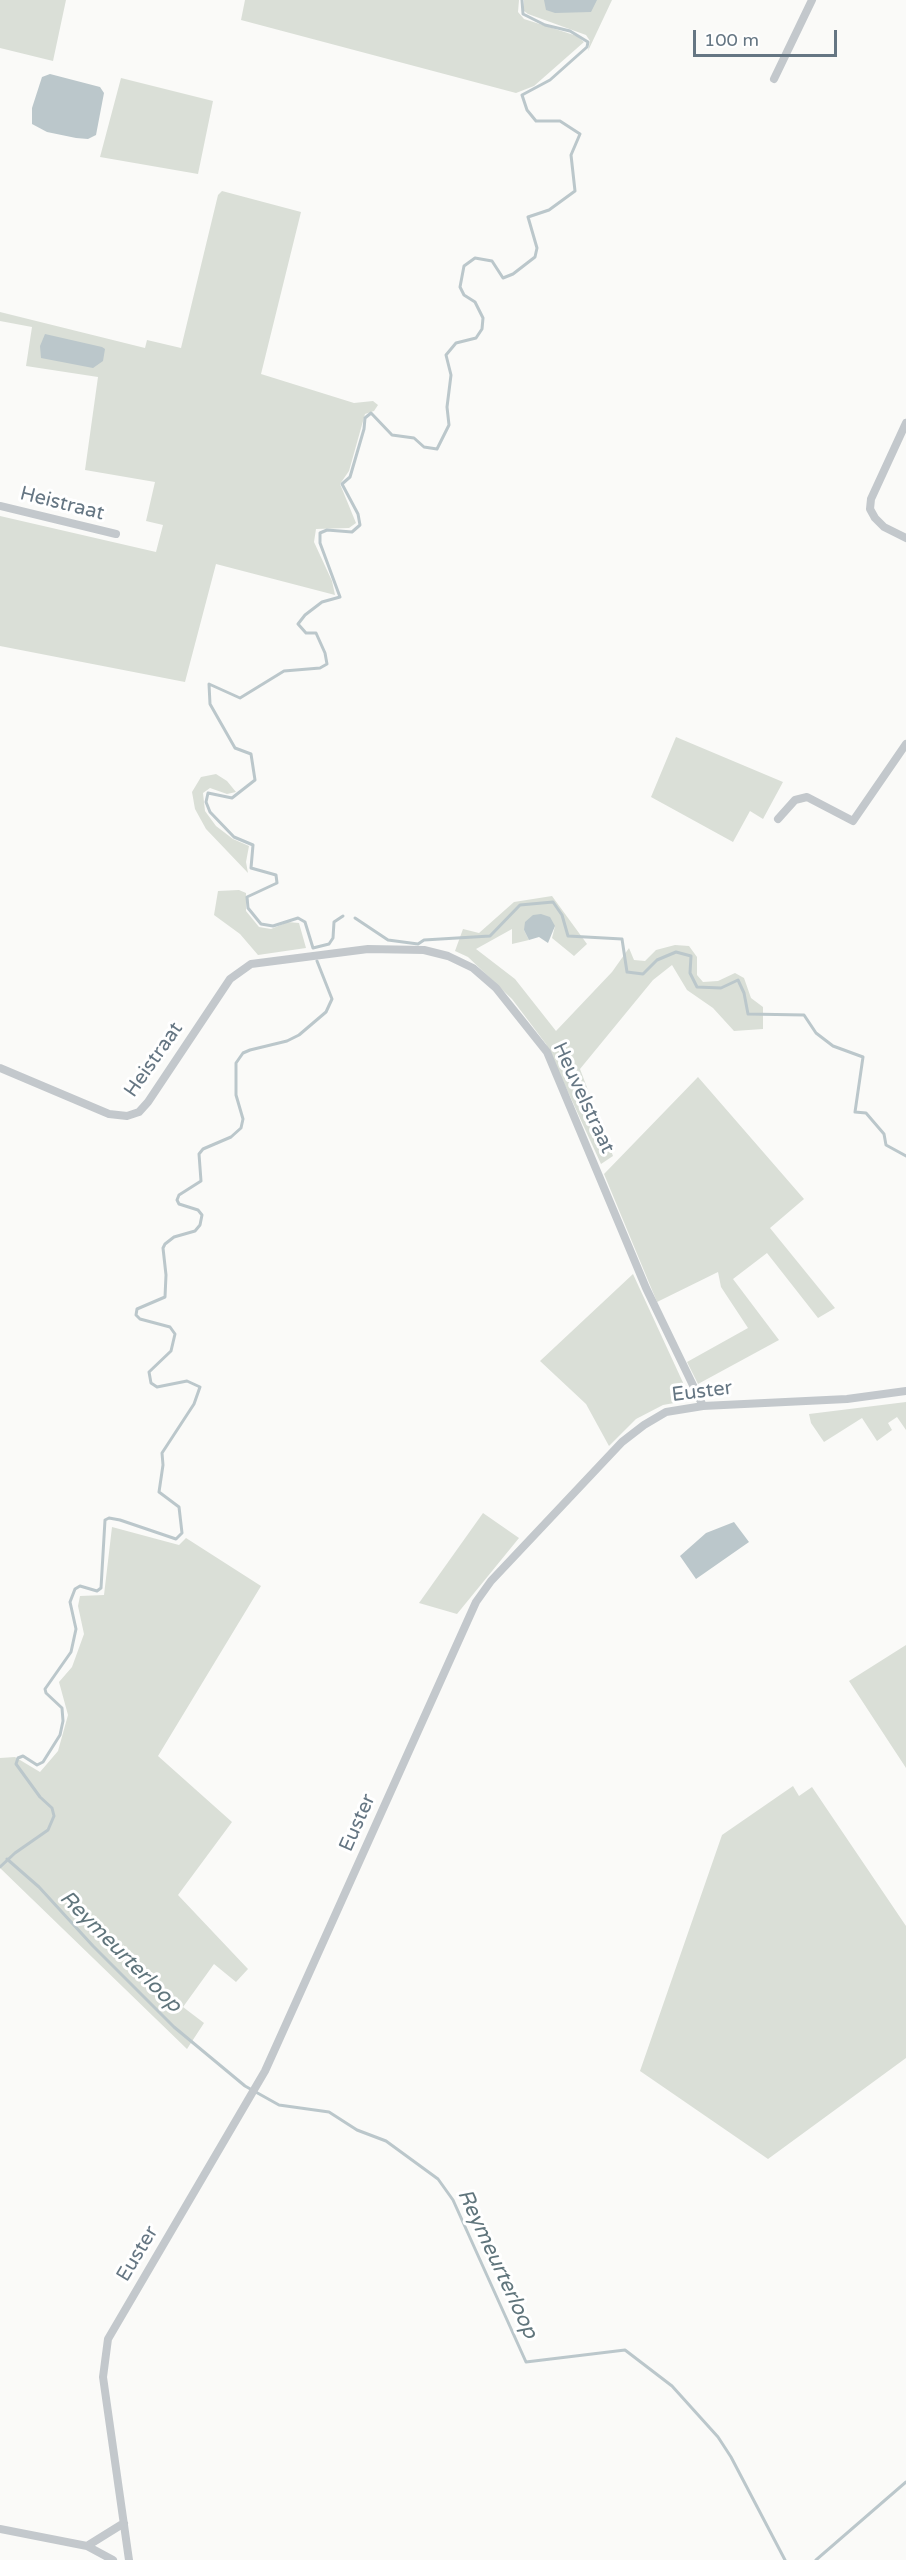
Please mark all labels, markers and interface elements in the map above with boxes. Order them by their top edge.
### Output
scale bar [696,18,840,56]
text: 100 m [704,29,759,51]
street label: Heistraat [17,482,107,526]
street label: Heistraat [120,1018,188,1102]
street label: Heuvelstraat [547,1039,619,1157]
street label: Euster [670,1376,734,1408]
street label: Euster [335,1790,381,1856]
water label: Reymeurterloop [54,1886,186,2018]
water label: Reymeurterloop [451,2185,543,2343]
street label: Euster [112,2222,164,2286]

